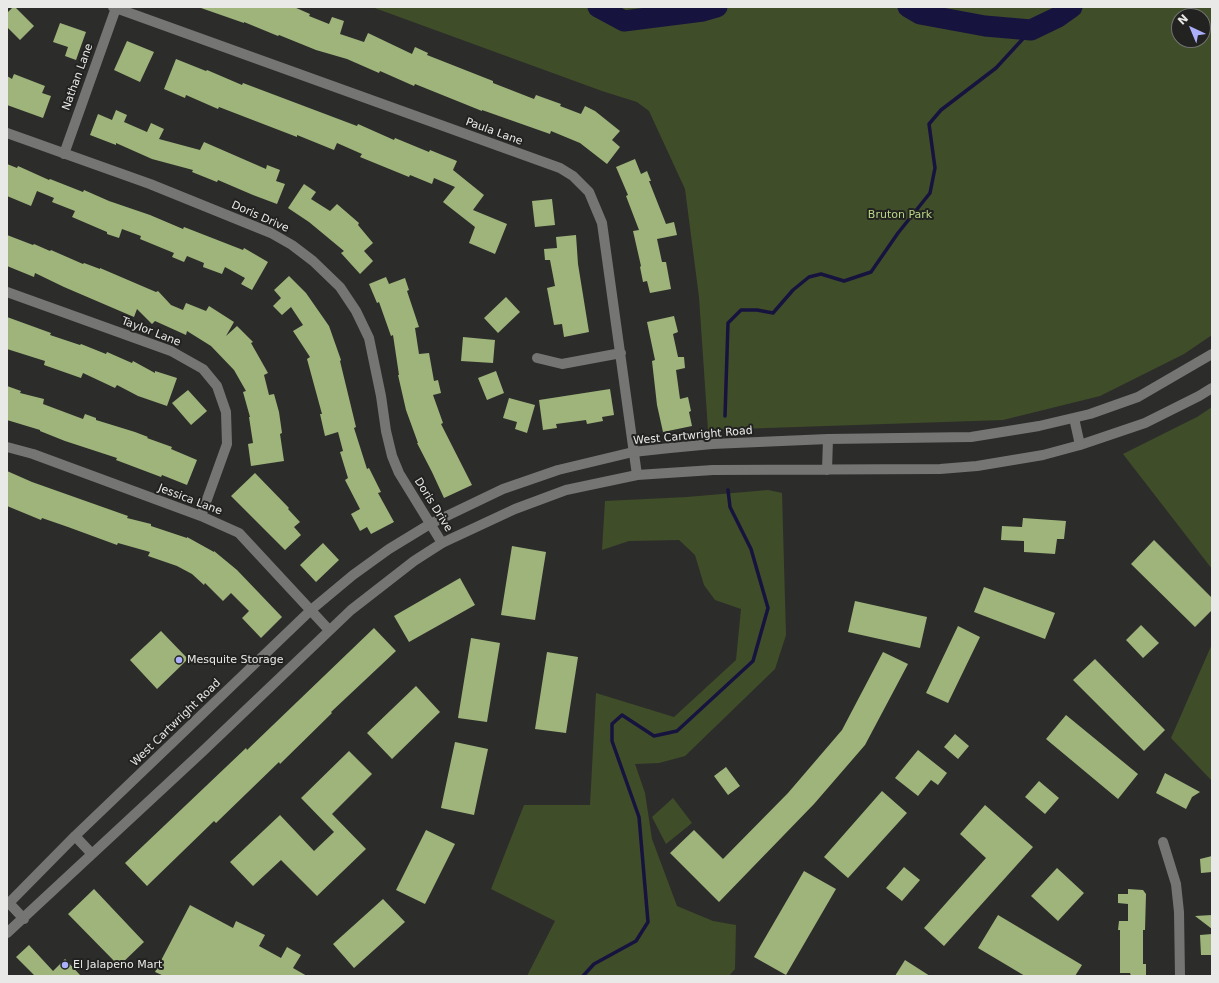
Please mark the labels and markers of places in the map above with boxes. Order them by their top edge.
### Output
place label: Mesquite Storage [187,653,284,667]
marker: Mesquite Storage [174,655,184,665]
place label: El Jalapeno Mart [73,958,162,972]
marker: El Jalapeno Mart [60,960,70,970]

